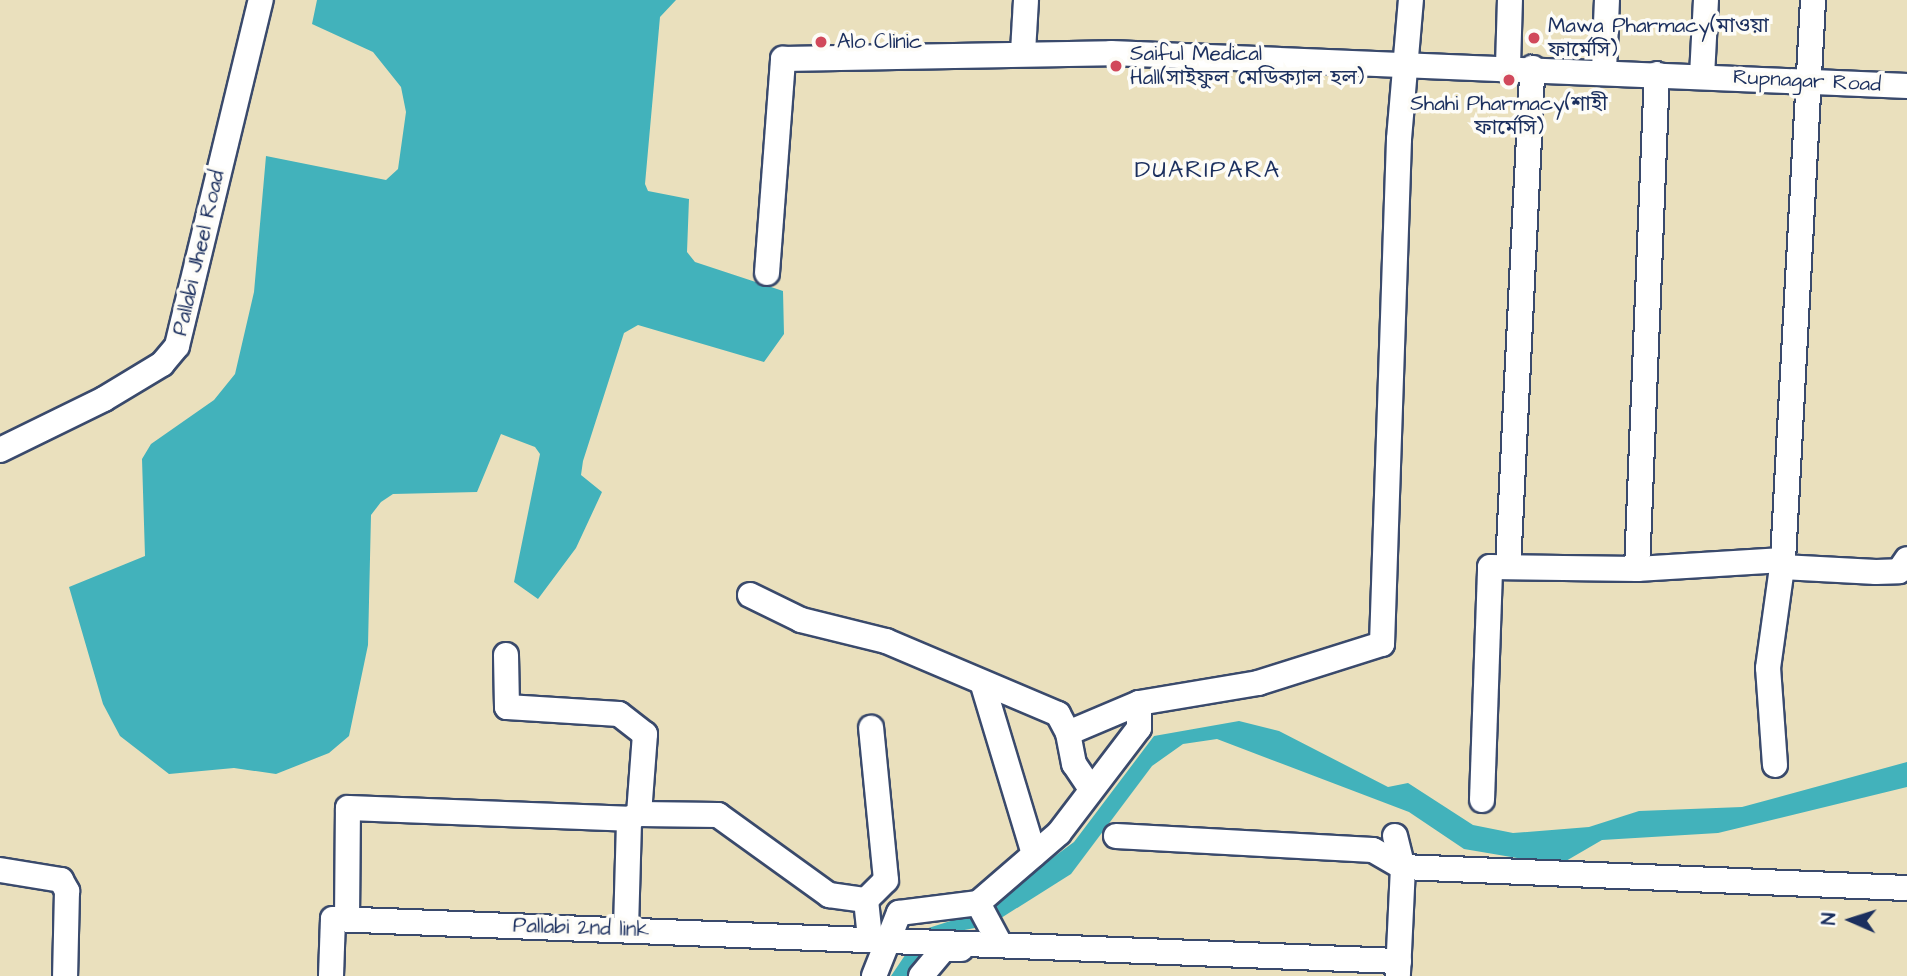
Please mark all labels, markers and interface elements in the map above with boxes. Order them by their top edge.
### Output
place label: Mawa Pharmacy(মাওয়া ফার্মেসি) [1548,13,1769,63]
place label: Alo Clinic [837,29,922,55]
marker: Mawa Pharmacy(মাওয়া ফার্মেসি) [1526,30,1542,46]
marker: Alo Clinic [811,32,831,52]
place label: Saiful Medical Hall(সাইফুল মেডিক্যাল হল) [1130,41,1364,91]
marker: Saiful Medical Hall(সাইফুল মেডিক্যাল হল) [1108,58,1124,74]
street label: Rupnagar Road [1732,65,1882,97]
marker: Shahi Pharmacy(শাহী ফার্মেসি) [1501,72,1517,88]
place label: Shahi Pharmacy(শাহী ফার্মেসি) [1410,91,1608,141]
district label: DUARIPARA [1136,157,1280,185]
street label: Pallabi Jheel Road [168,168,230,338]
north arrow [1816,885,1886,955]
text: N [1816,912,1843,926]
street label: Pallabi 2nd link [512,913,650,943]

